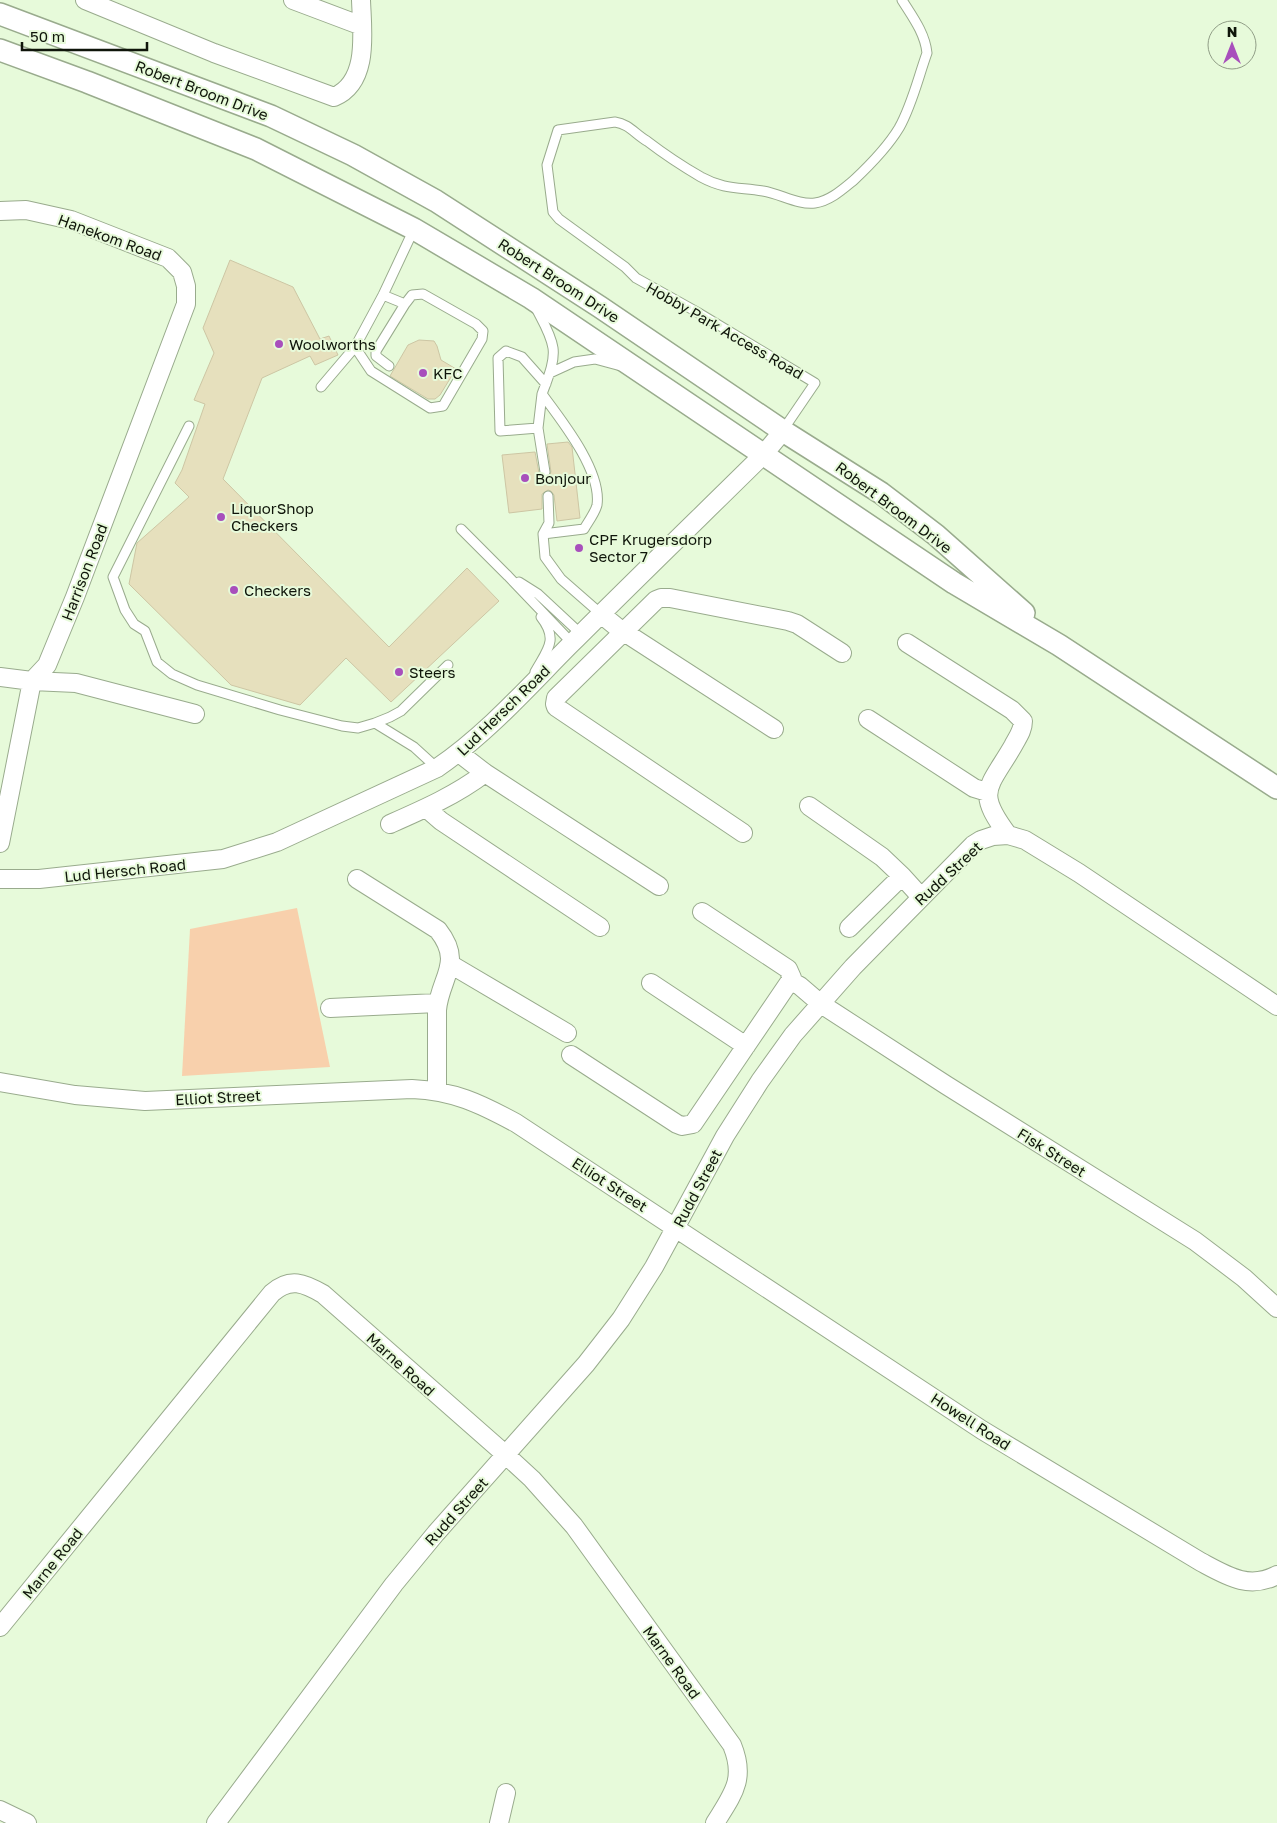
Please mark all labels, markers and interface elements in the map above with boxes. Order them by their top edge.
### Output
scale bar [22,20,148,52]
north arrow [1207,20,1257,70]
text: N [1227,23,1237,40]
text: 50 m [30,27,65,45]
street label: Robert Broom Drive [133,56,271,124]
street label: Hanekom Road [56,210,164,264]
street label: Robert Broom Drive [495,234,623,326]
street label: Hobby Park Access Road [643,278,807,382]
place label: Woolworths [289,335,376,353]
marker: Woolworths [273,338,285,350]
place label: KFC [433,364,462,382]
marker: KFC [417,367,429,379]
street label: Robert Broom Drive [832,457,956,557]
place label: Bonjour [535,469,591,487]
marker: Bonjour [519,472,531,484]
place label: LiquorShop Checkers [231,499,314,534]
marker: LiquorShop Checkers [215,511,227,523]
street label: Harrison Road [57,521,111,623]
place label: CPF Krugersdorp Sector 7 [589,530,712,565]
marker: CPF Krugersdorp Sector 7 [573,542,585,554]
place label: Checkers [244,581,311,599]
marker: Checkers [228,584,240,596]
street label: Lud Hersch Road [453,661,553,759]
place label: Steers [409,663,456,681]
marker: Steers [393,666,405,678]
street label: Rudd Street [911,837,985,909]
street label: Lud Hersch Road [63,855,187,885]
street label: Elliot Street [175,1086,261,1108]
street label: Fisk Street [1014,1124,1090,1180]
street label: Rudd Street [669,1146,725,1230]
street label: Elliot Street [569,1153,651,1215]
street label: Marne Road [363,1329,439,1399]
street label: Howell Road [928,1389,1014,1453]
street label: Rudd Street [421,1473,491,1549]
street label: Marne Road [18,1524,86,1602]
street label: Marne Road [640,1622,704,1702]

